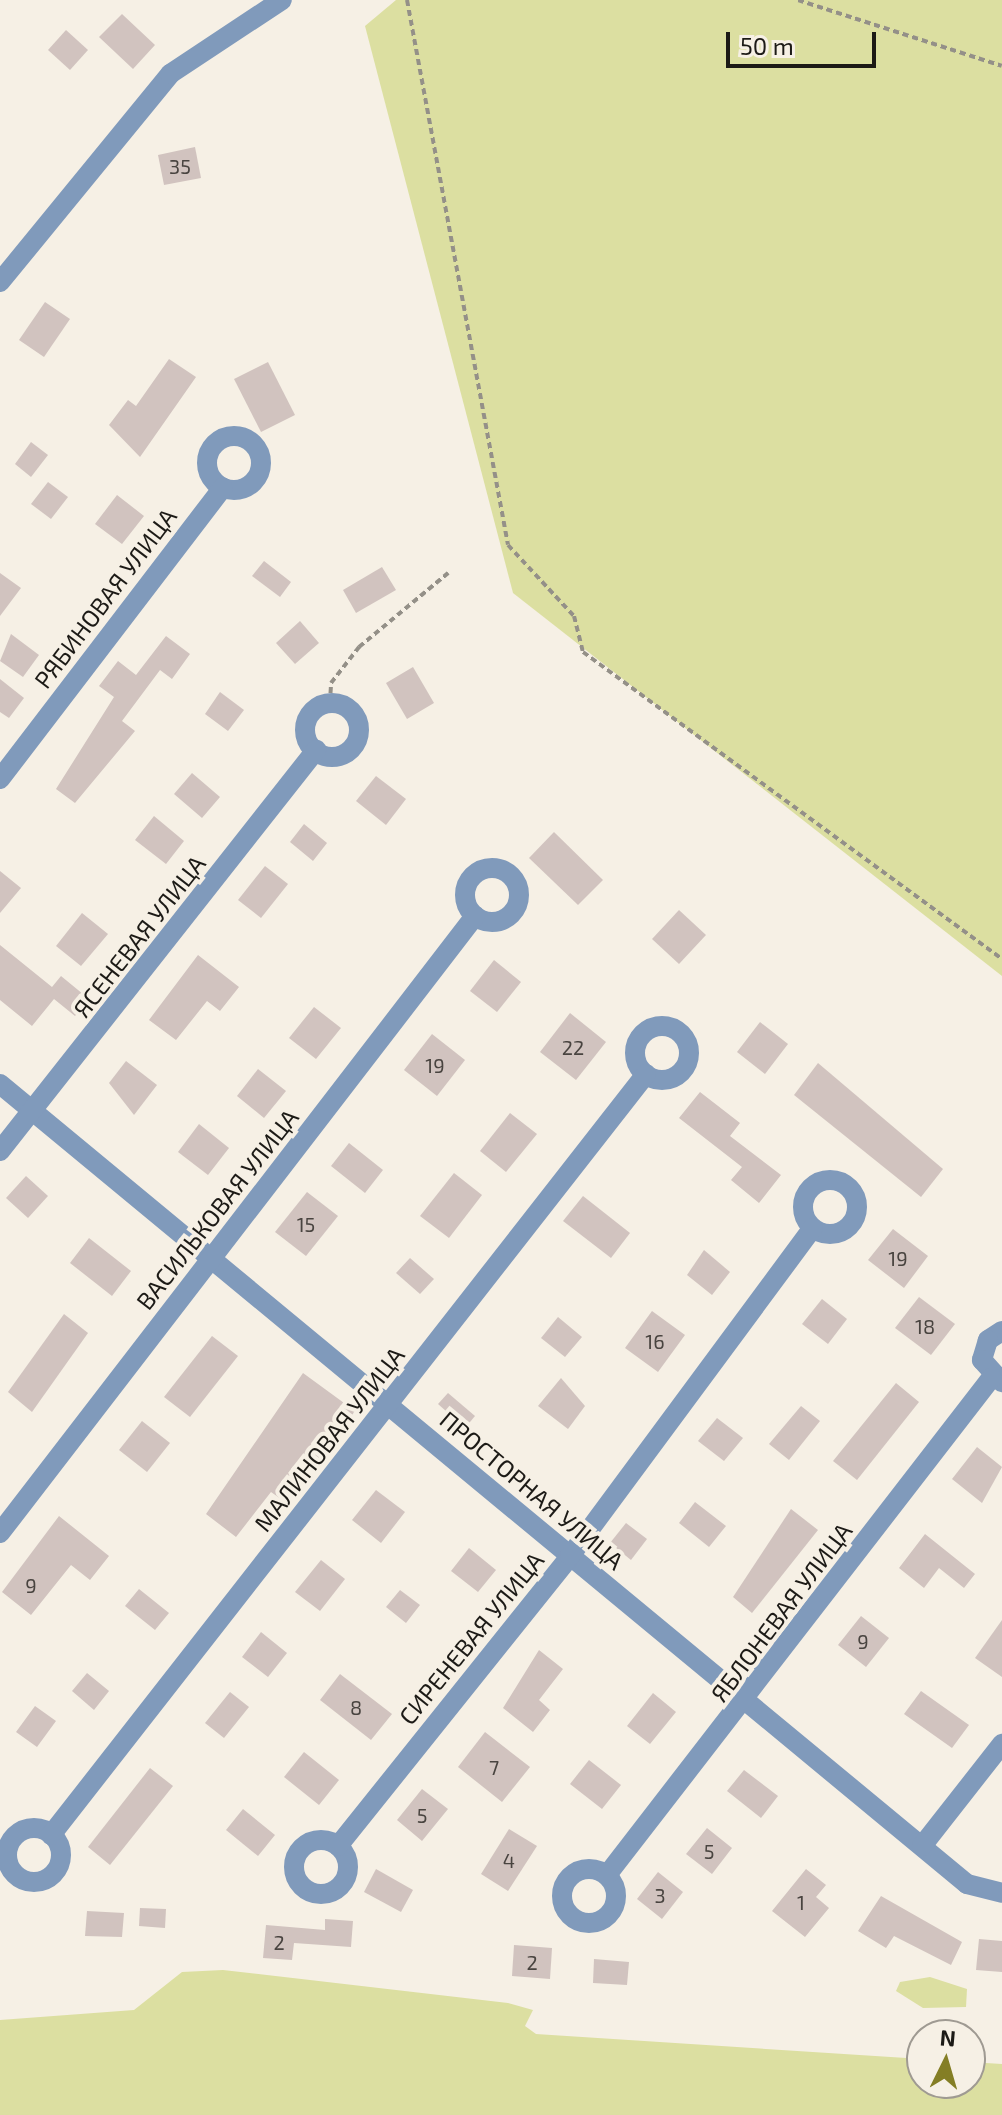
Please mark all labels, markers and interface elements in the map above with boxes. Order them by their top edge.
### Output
scale bar [730,16,880,66]
text: 50 m [740,31,794,60]
house number: 35 [169,154,191,178]
street label: РЯБИНОВАЯ УЛИЦА [28,502,182,694]
street label: ЯСЕНЕВАЯ УЛИЦА [67,849,211,1023]
house number: 22 [562,1035,584,1059]
house number: 19 [425,1053,445,1077]
street label: ВАСИЛЬКОВАЯ УЛИЦА [130,1103,304,1315]
house number: 15 [297,1212,315,1236]
house number: 19 [888,1246,908,1270]
house number: 18 [915,1314,935,1338]
house number: 16 [645,1329,665,1353]
street label: МАЛИНОВАЯ УЛИЦА [248,1341,410,1537]
street label: ПРОСТОРНАЯ УЛИЦА [434,1405,630,1575]
street label: ЯБЛОНЕВАЯ УЛИЦА [704,1517,858,1707]
street label: СИРЕНЕВАЯ УЛИЦА [393,1546,549,1730]
house number: 9 [25,1573,37,1597]
house number: 9 [857,1629,869,1653]
house number: 8 [350,1695,362,1719]
house number: 7 [489,1755,499,1779]
house number: 5 [417,1803,427,1827]
house number: 5 [704,1839,714,1863]
house number: 4 [503,1848,515,1872]
house number: 3 [654,1883,666,1907]
house number: 1 [797,1890,805,1914]
house number: 2 [273,1930,285,1954]
house number: 2 [526,1950,538,1974]
north arrow [906,2019,986,2099]
text: N [939,2023,957,2051]

